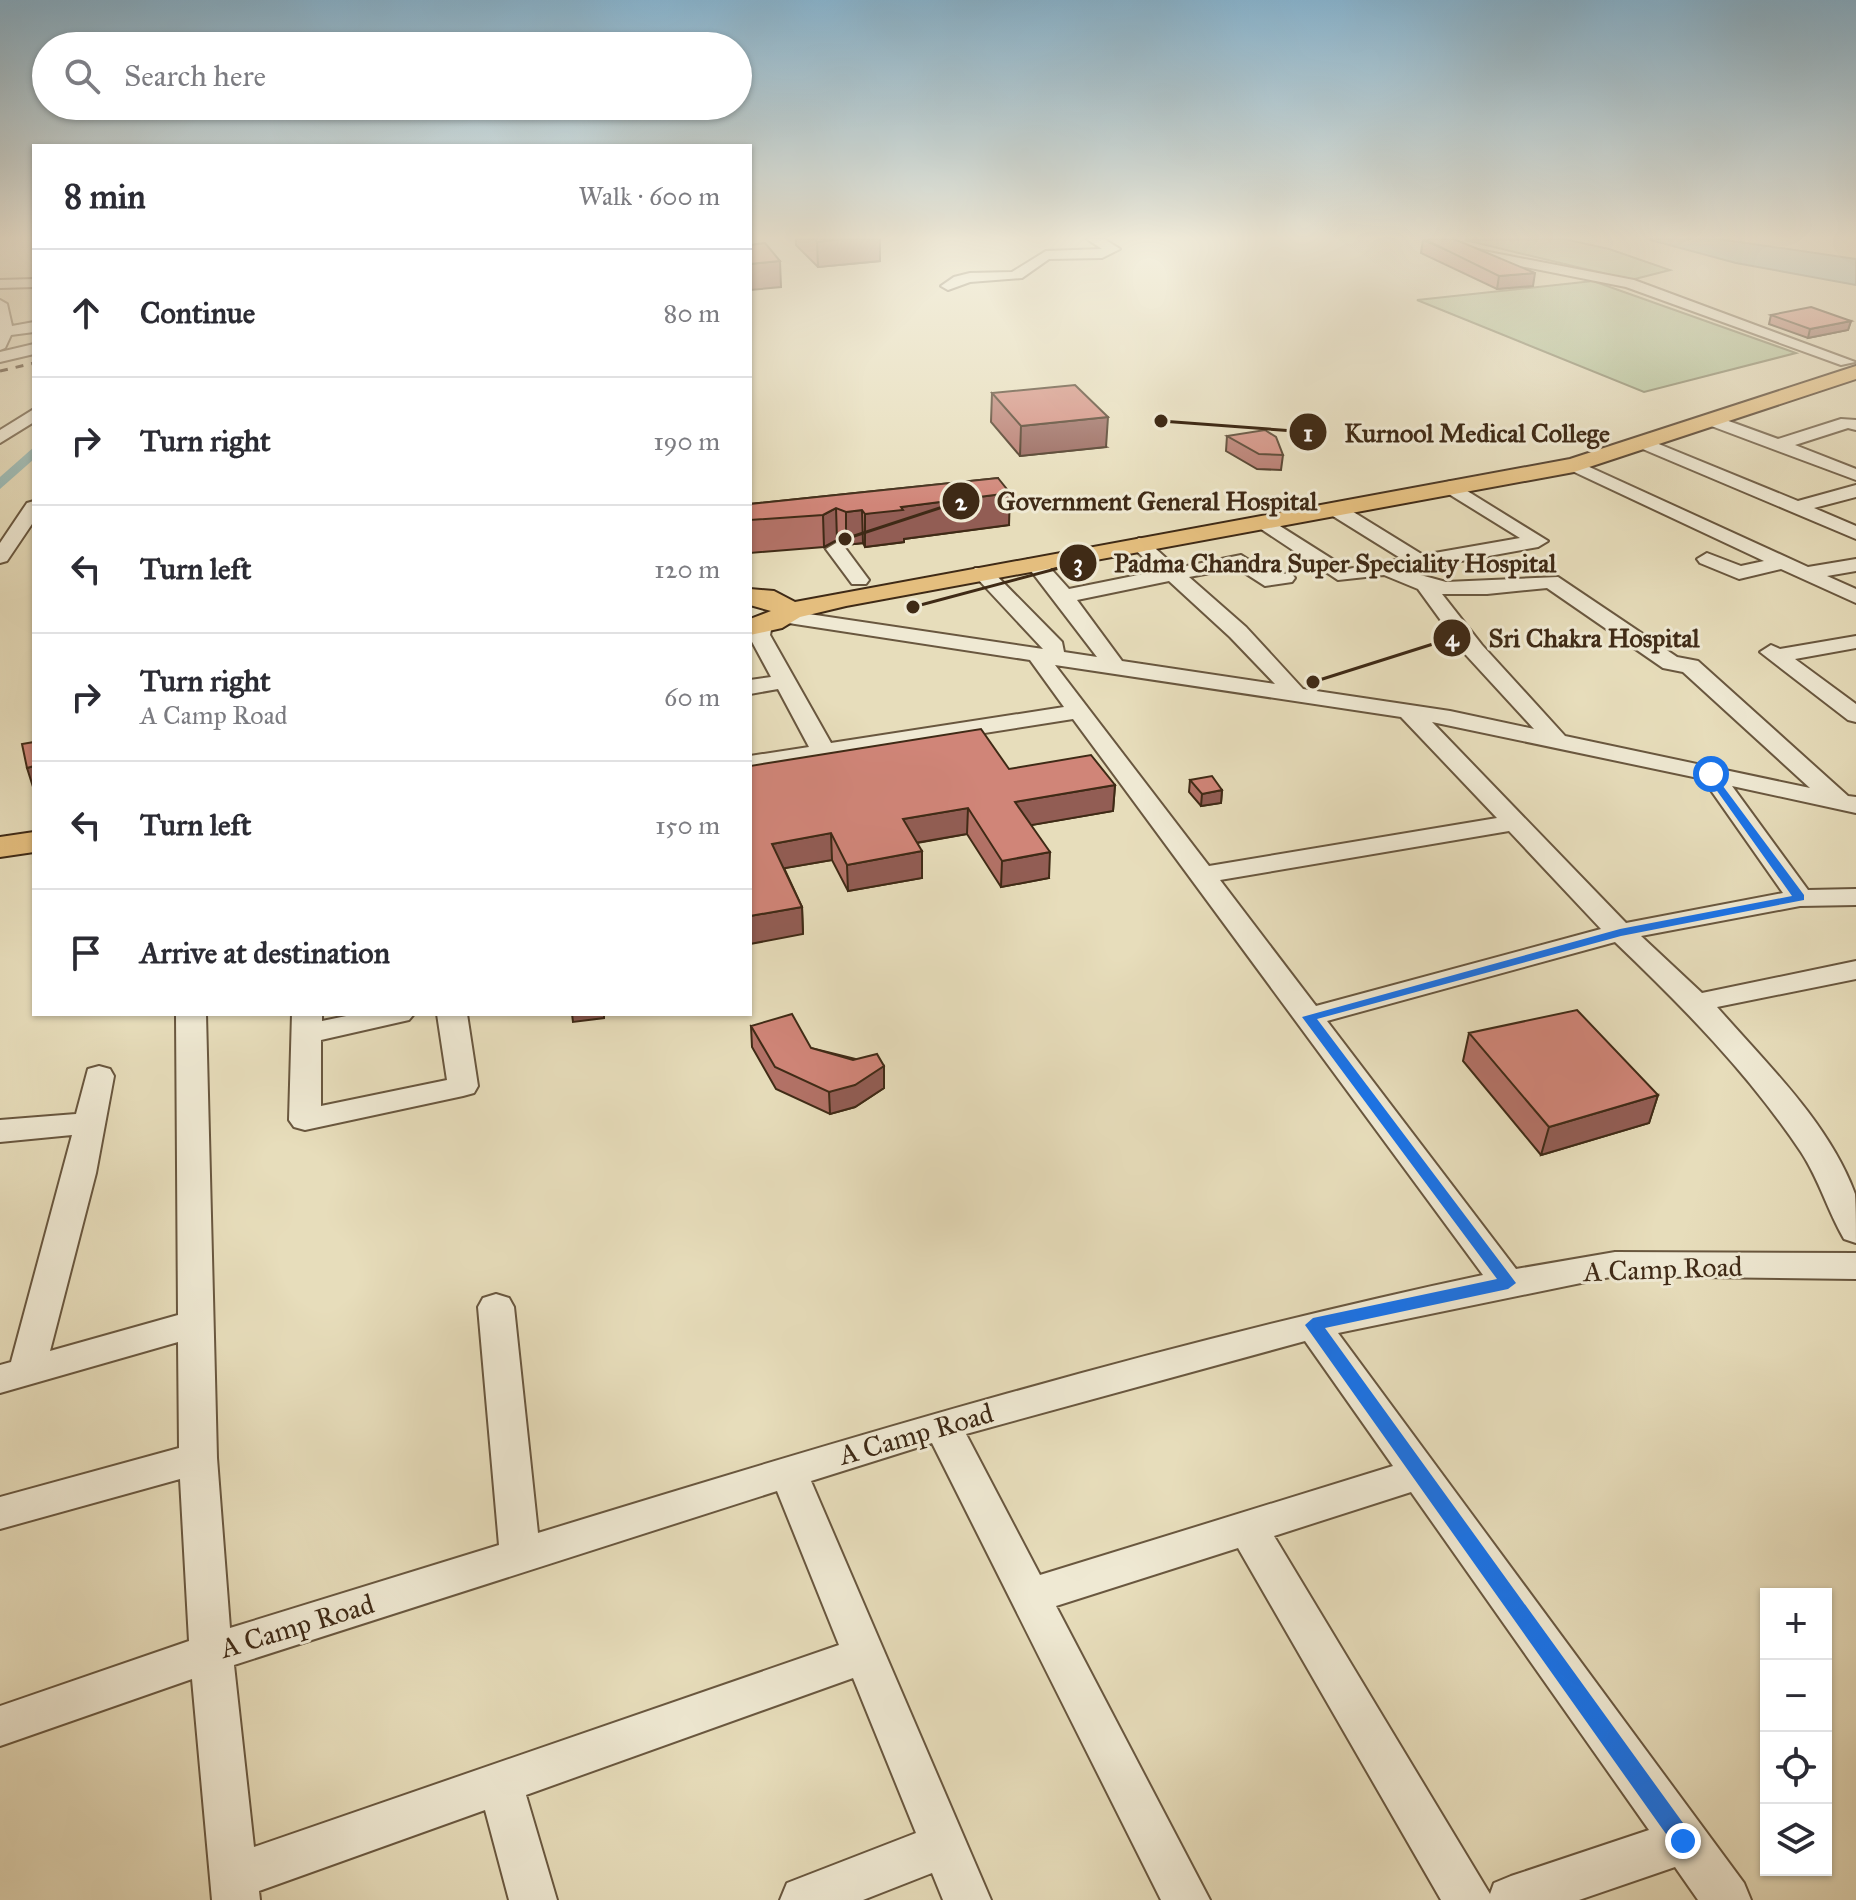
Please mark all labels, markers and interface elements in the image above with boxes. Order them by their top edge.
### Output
search box [32,32,752,120]
icon: search [60,54,104,98]
text: Search here [124,58,266,94]
text: 8 min [64,176,146,217]
text: Walk · 600 m [579,180,720,212]
icon: ahead [64,291,108,335]
text: Continue [140,295,255,331]
text: 80 m [664,297,720,329]
callout: Kurnool Medical College [1288,407,1625,457]
text: Kurnool Medical College [1344,417,1610,450]
text: 1 [1303,418,1313,448]
icon: right [64,419,108,463]
text: Turn right [140,423,271,459]
text: 190 m [653,425,720,457]
callout: Government General Hospital [941,476,1334,526]
text: Government General Hospital [997,485,1318,517]
text: 2 [955,487,968,517]
callout: Padma Chandra Super Speciality Hospital [1058,538,1572,588]
icon: left [64,547,108,591]
text: Padma Chandra Super Speciality Hospital [1114,547,1557,579]
text: 3 [1073,548,1083,578]
text: Turn left [140,551,251,587]
text: 120 m [654,553,720,585]
callout: Sri Chakra Hospital [1432,613,1716,663]
text: Sri Chakra Hospital [1488,622,1701,654]
text: 4 [1445,623,1460,653]
text: Turn right [140,663,271,699]
icon: right [64,675,108,719]
text: 60 m [664,681,720,713]
text: A Camp Road [140,699,288,731]
route start [1693,756,1729,792]
icon: left [64,803,108,847]
text: Turn left [140,807,251,843]
text: 150 m [655,809,720,841]
icon: arrive [64,931,108,975]
text: Arrive at destination [140,935,390,971]
street label: A Camp Road [1582,1249,1743,1289]
street label: A Camp Road [834,1395,997,1473]
street label: A Camp Road [215,1586,378,1666]
map controls [1760,1588,1832,1876]
button: + [1760,1588,1832,1660]
button: − [1760,1660,1832,1732]
button: locate [1760,1732,1832,1804]
button: layers [1760,1804,1832,1876]
route end [1665,1823,1701,1859]

